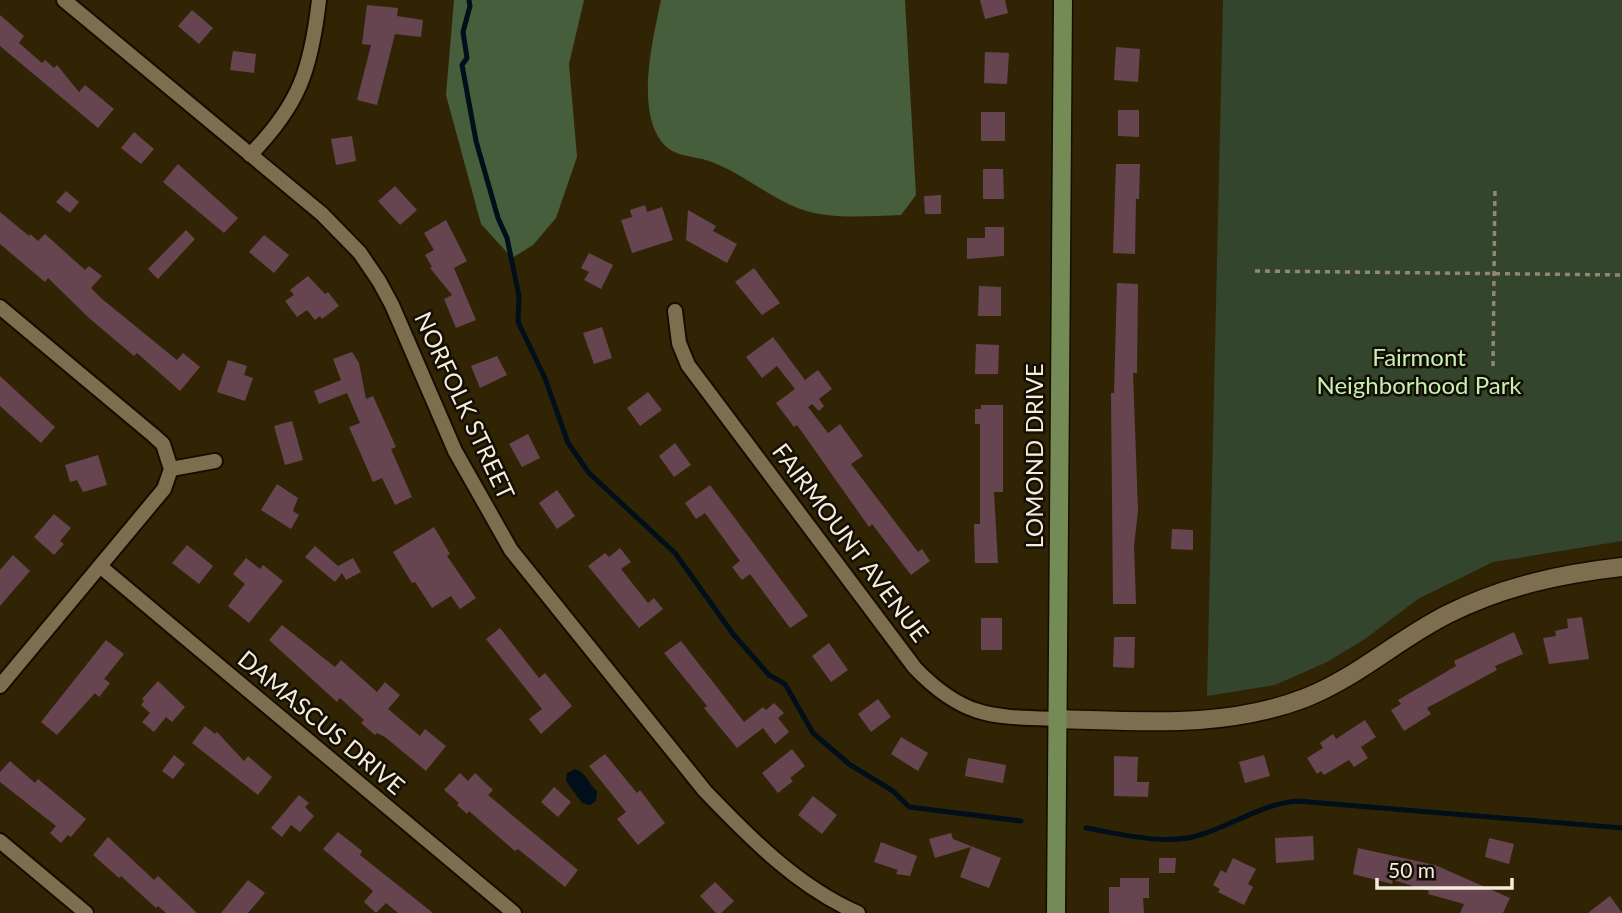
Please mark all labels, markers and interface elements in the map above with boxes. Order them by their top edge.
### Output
street label: NORFOLK STREET [409,307,522,504]
park label: Fairmont Neighborhood Park [1316,342,1522,399]
street label: LOMOND DRIVE [1019,363,1048,549]
street label: FAIRMOUNT AVENUE [767,437,935,647]
street label: DAMASCUS DRIVE [233,644,411,800]
scale bar [1377,846,1512,890]
text: 50 m [1388,857,1435,882]

